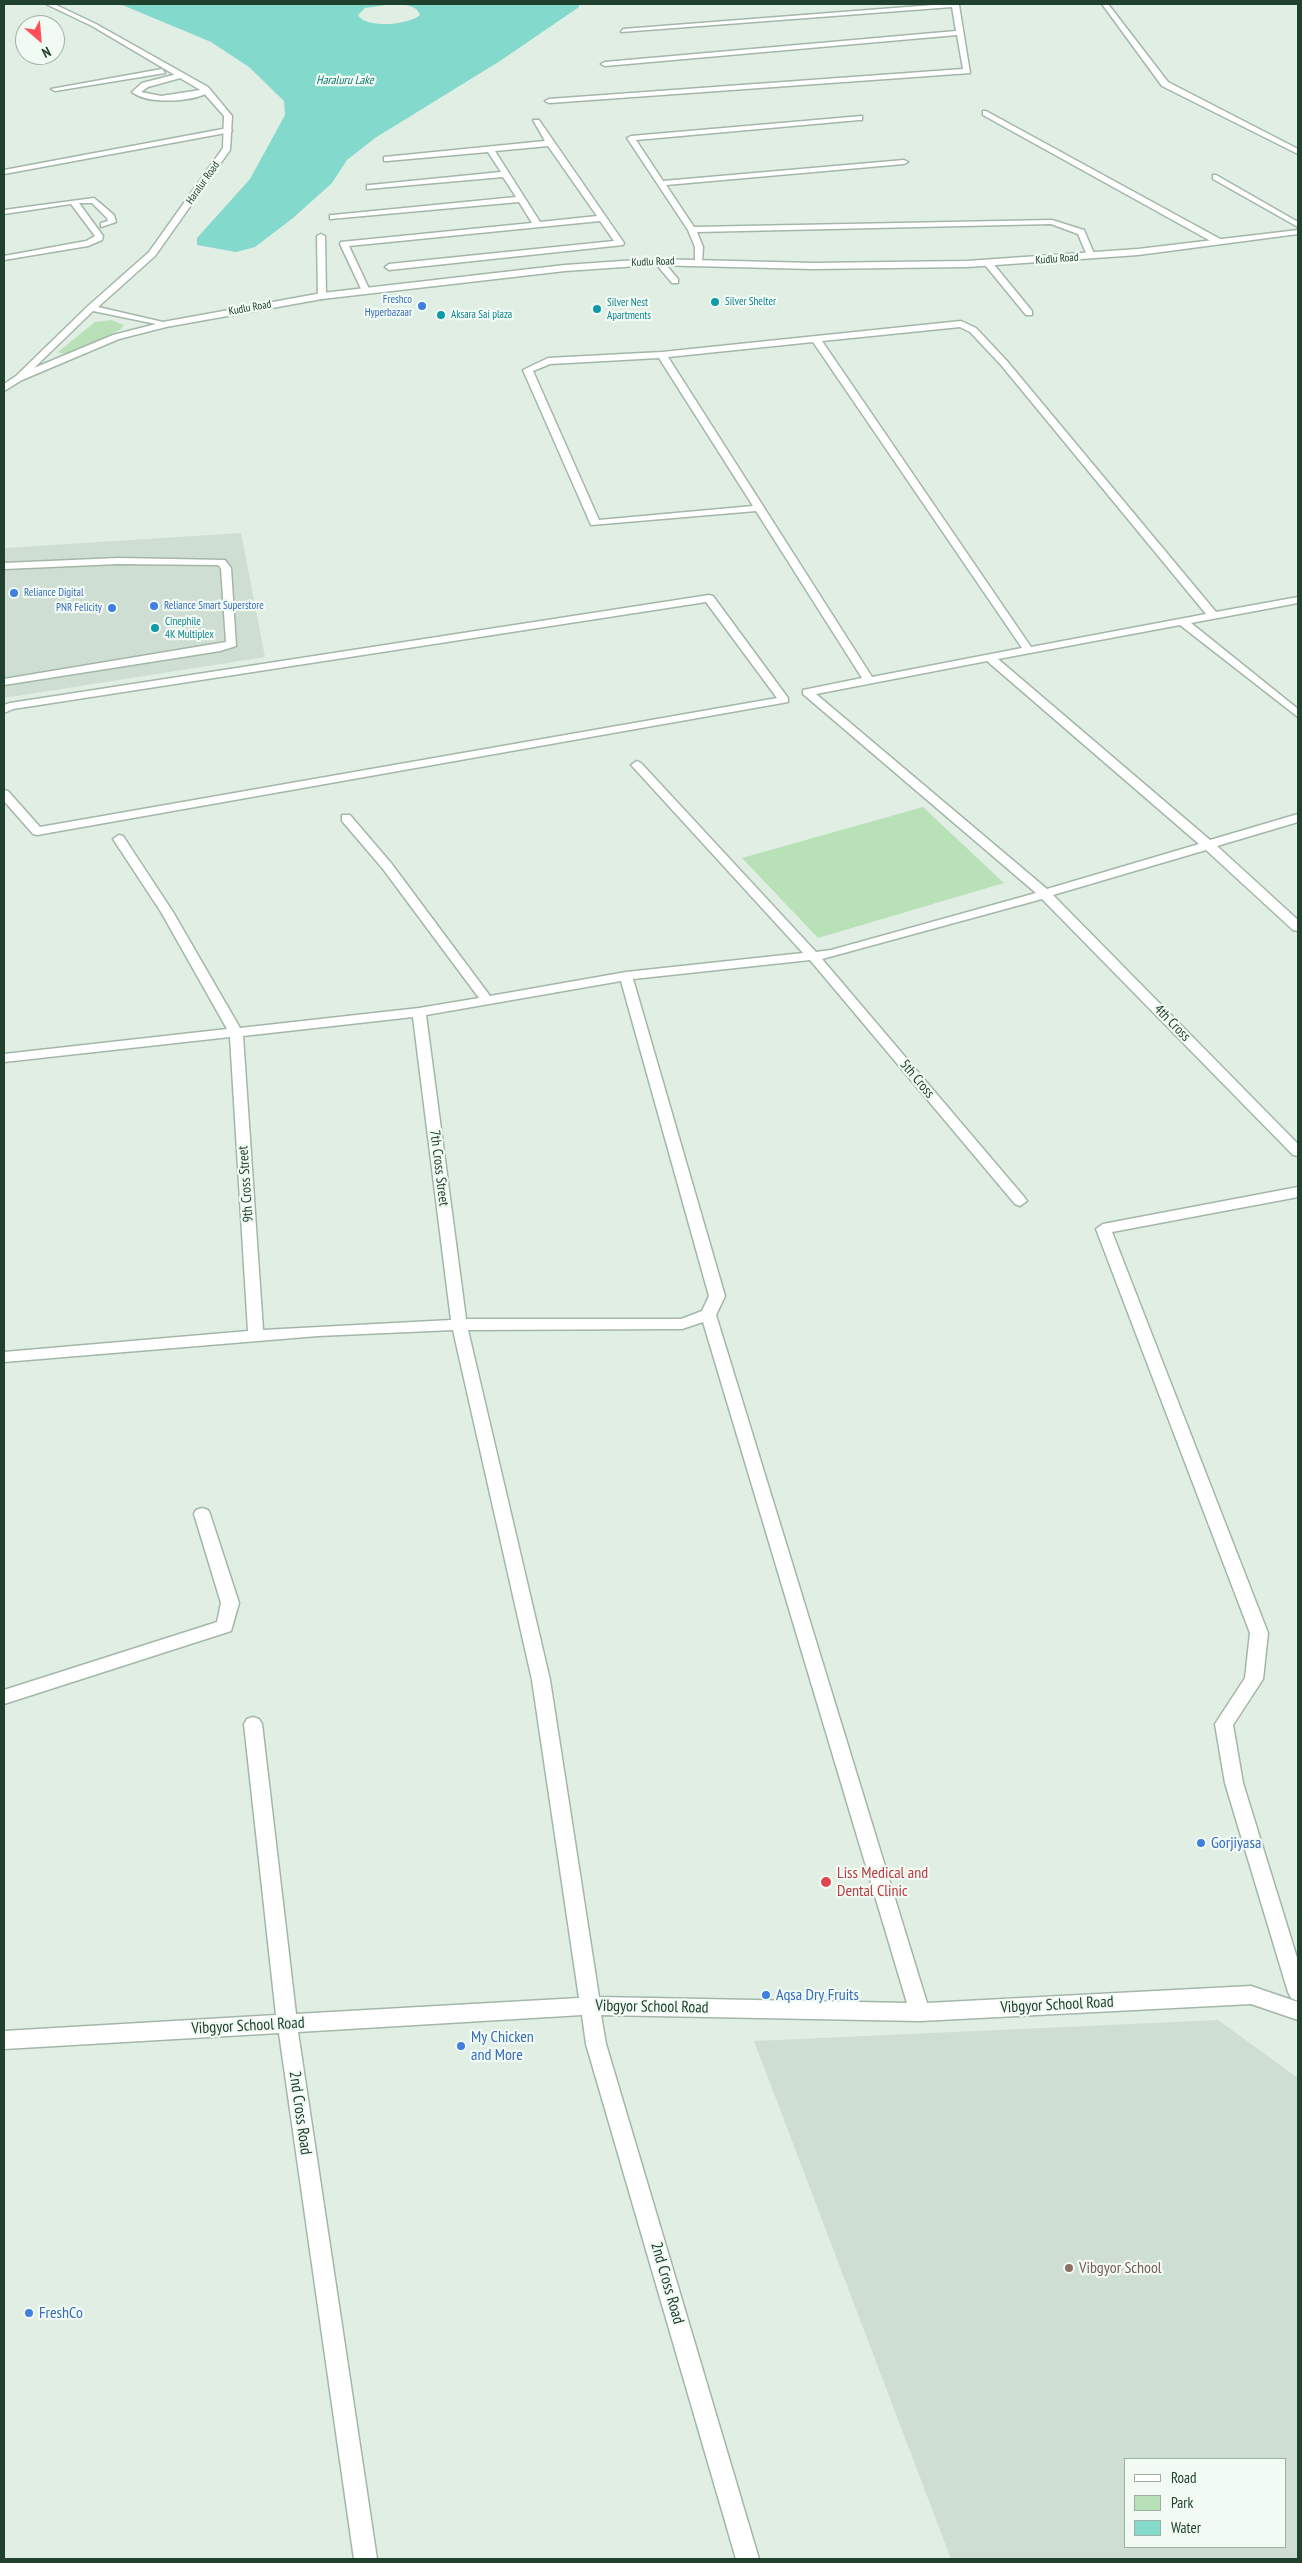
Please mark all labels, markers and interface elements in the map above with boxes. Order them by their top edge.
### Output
north arrow [15,15,65,65]
text: N [39,43,54,62]
water label: Haraluru Lake [316,74,374,88]
street label: Haralur Road [183,159,223,207]
street label: Kudlu Road [1035,251,1079,267]
street label: Kudlu Road [631,255,675,269]
place label: Freshco Hyperbazaar [365,293,412,319]
place label: Silver Shelter [725,295,776,309]
place label: Silver Nest Apartments [607,296,651,322]
marker: Silver Shelter [709,296,721,308]
street label: Kudlu Road [228,298,272,318]
marker: Freshco Hyperbazaar [416,300,428,312]
marker: Silver Nest Apartments [591,303,603,315]
place label: Aksara Sai plaza [451,308,512,322]
marker: Aksara Sai plaza [435,309,447,321]
place label: Reliance Digital [24,586,83,600]
marker: Reliance Digital [8,587,20,599]
place label: Reliance Smart Superstore [164,599,264,613]
marker: Reliance Smart Superstore [148,600,160,612]
place label: PNR Felicity [56,601,102,615]
marker: PNR Felicity [106,602,118,614]
place label: Cinephile 4K Multiplex [165,615,214,641]
marker: Cinephile 4K Multiplex [149,622,161,634]
street label: 4th Cross [1150,1001,1194,1045]
street label: 5th Cross [896,1056,938,1102]
street label: 7th Cross Street [426,1129,452,1207]
street label: 9th Cross Street [235,1145,257,1223]
place label: Gorjiyasa [1211,1833,1261,1853]
marker: Gorjiyasa [1195,1837,1207,1849]
place label: Liss Medical and Dental Clinic [837,1863,928,1901]
marker: Liss Medical and Dental Clinic [819,1875,833,1889]
place label: Aqsa Dry Fruits [776,1985,859,2005]
marker: Aqsa Dry Fruits [760,1989,772,2001]
street label: Vibgyor School Road [1000,1992,1114,2018]
street label: Vibgyor School Road [595,1996,709,2018]
street label: Vibgyor School Road [191,2013,305,2039]
place label: My Chicken and More [471,2027,534,2065]
marker: My Chicken and More [455,2040,467,2052]
street label: 2nd Cross Road [285,2070,315,2156]
street label: 2nd Cross Road [646,2240,688,2326]
place label: Vibgyor School [1079,2258,1162,2278]
marker: Vibgyor School [1063,2262,1075,2274]
place label: FreshCo [39,2303,83,2323]
marker: FreshCo [23,2307,35,2319]
legend [1124,2458,1287,2548]
text: Road [1171,2468,1197,2487]
text: Park [1171,2493,1193,2512]
text: Water [1171,2518,1201,2537]

